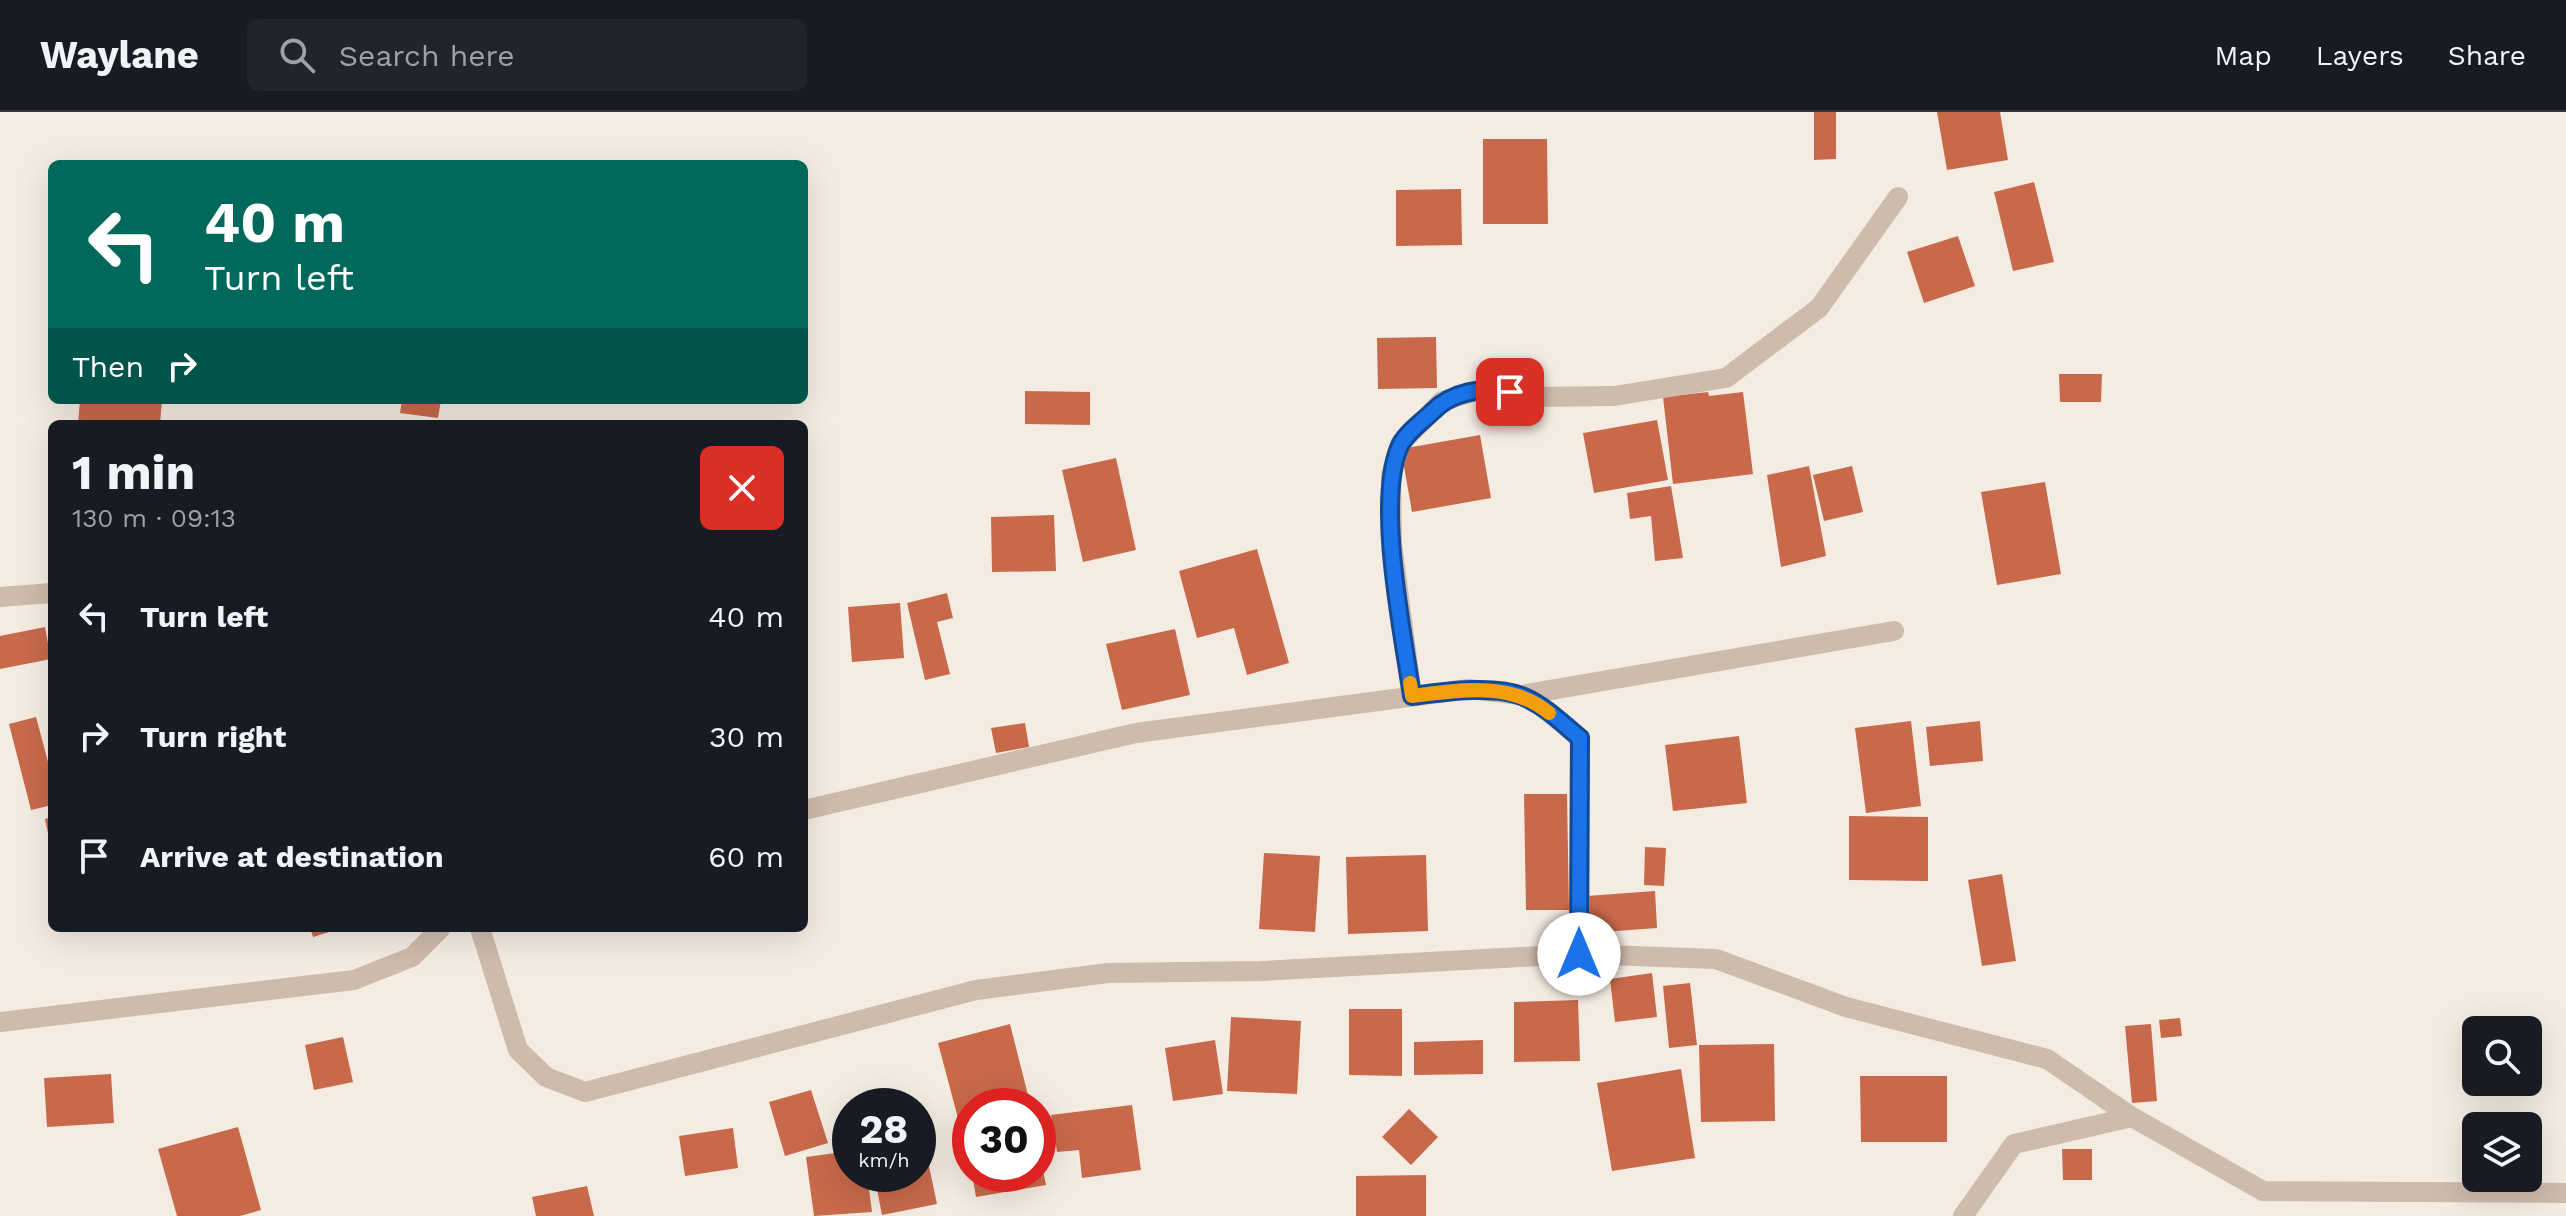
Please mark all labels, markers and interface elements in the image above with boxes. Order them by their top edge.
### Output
search box [247,19,807,91]
text: Waylane [40,33,199,77]
icon: search [275,33,319,77]
text: Search here [339,38,515,73]
text: Map [2215,39,2272,72]
text: Layers [2316,39,2404,72]
text: Share [2448,39,2526,72]
text: 40 m [204,190,345,256]
icon: left [72,192,176,296]
text: Turn left [204,257,354,299]
icon: right [160,344,204,388]
text: Then [72,349,144,384]
pin [1476,358,1544,426]
icon: arrive [1488,370,1532,414]
text: 1 min [72,444,195,501]
button: close [700,446,784,530]
text: 130 m · 09:13 [72,503,236,533]
icon: left [72,594,116,638]
text: Turn left [140,599,268,634]
text: 40 m [708,599,784,634]
icon: right [72,714,116,758]
text: Turn right [140,719,286,754]
text: 30 m [709,719,784,754]
icon: arrive [72,834,116,878]
text: Arrive at destination [140,839,444,874]
text: 60 m [708,839,784,874]
position arrow [1537,912,1621,996]
map controls [2462,1016,2542,1192]
button: search [2462,1016,2542,1096]
speed limit sign: 30 [952,1088,1056,1192]
text: 28 [860,1106,908,1153]
button: layers [2462,1112,2542,1192]
text: km/h [858,1148,910,1172]

